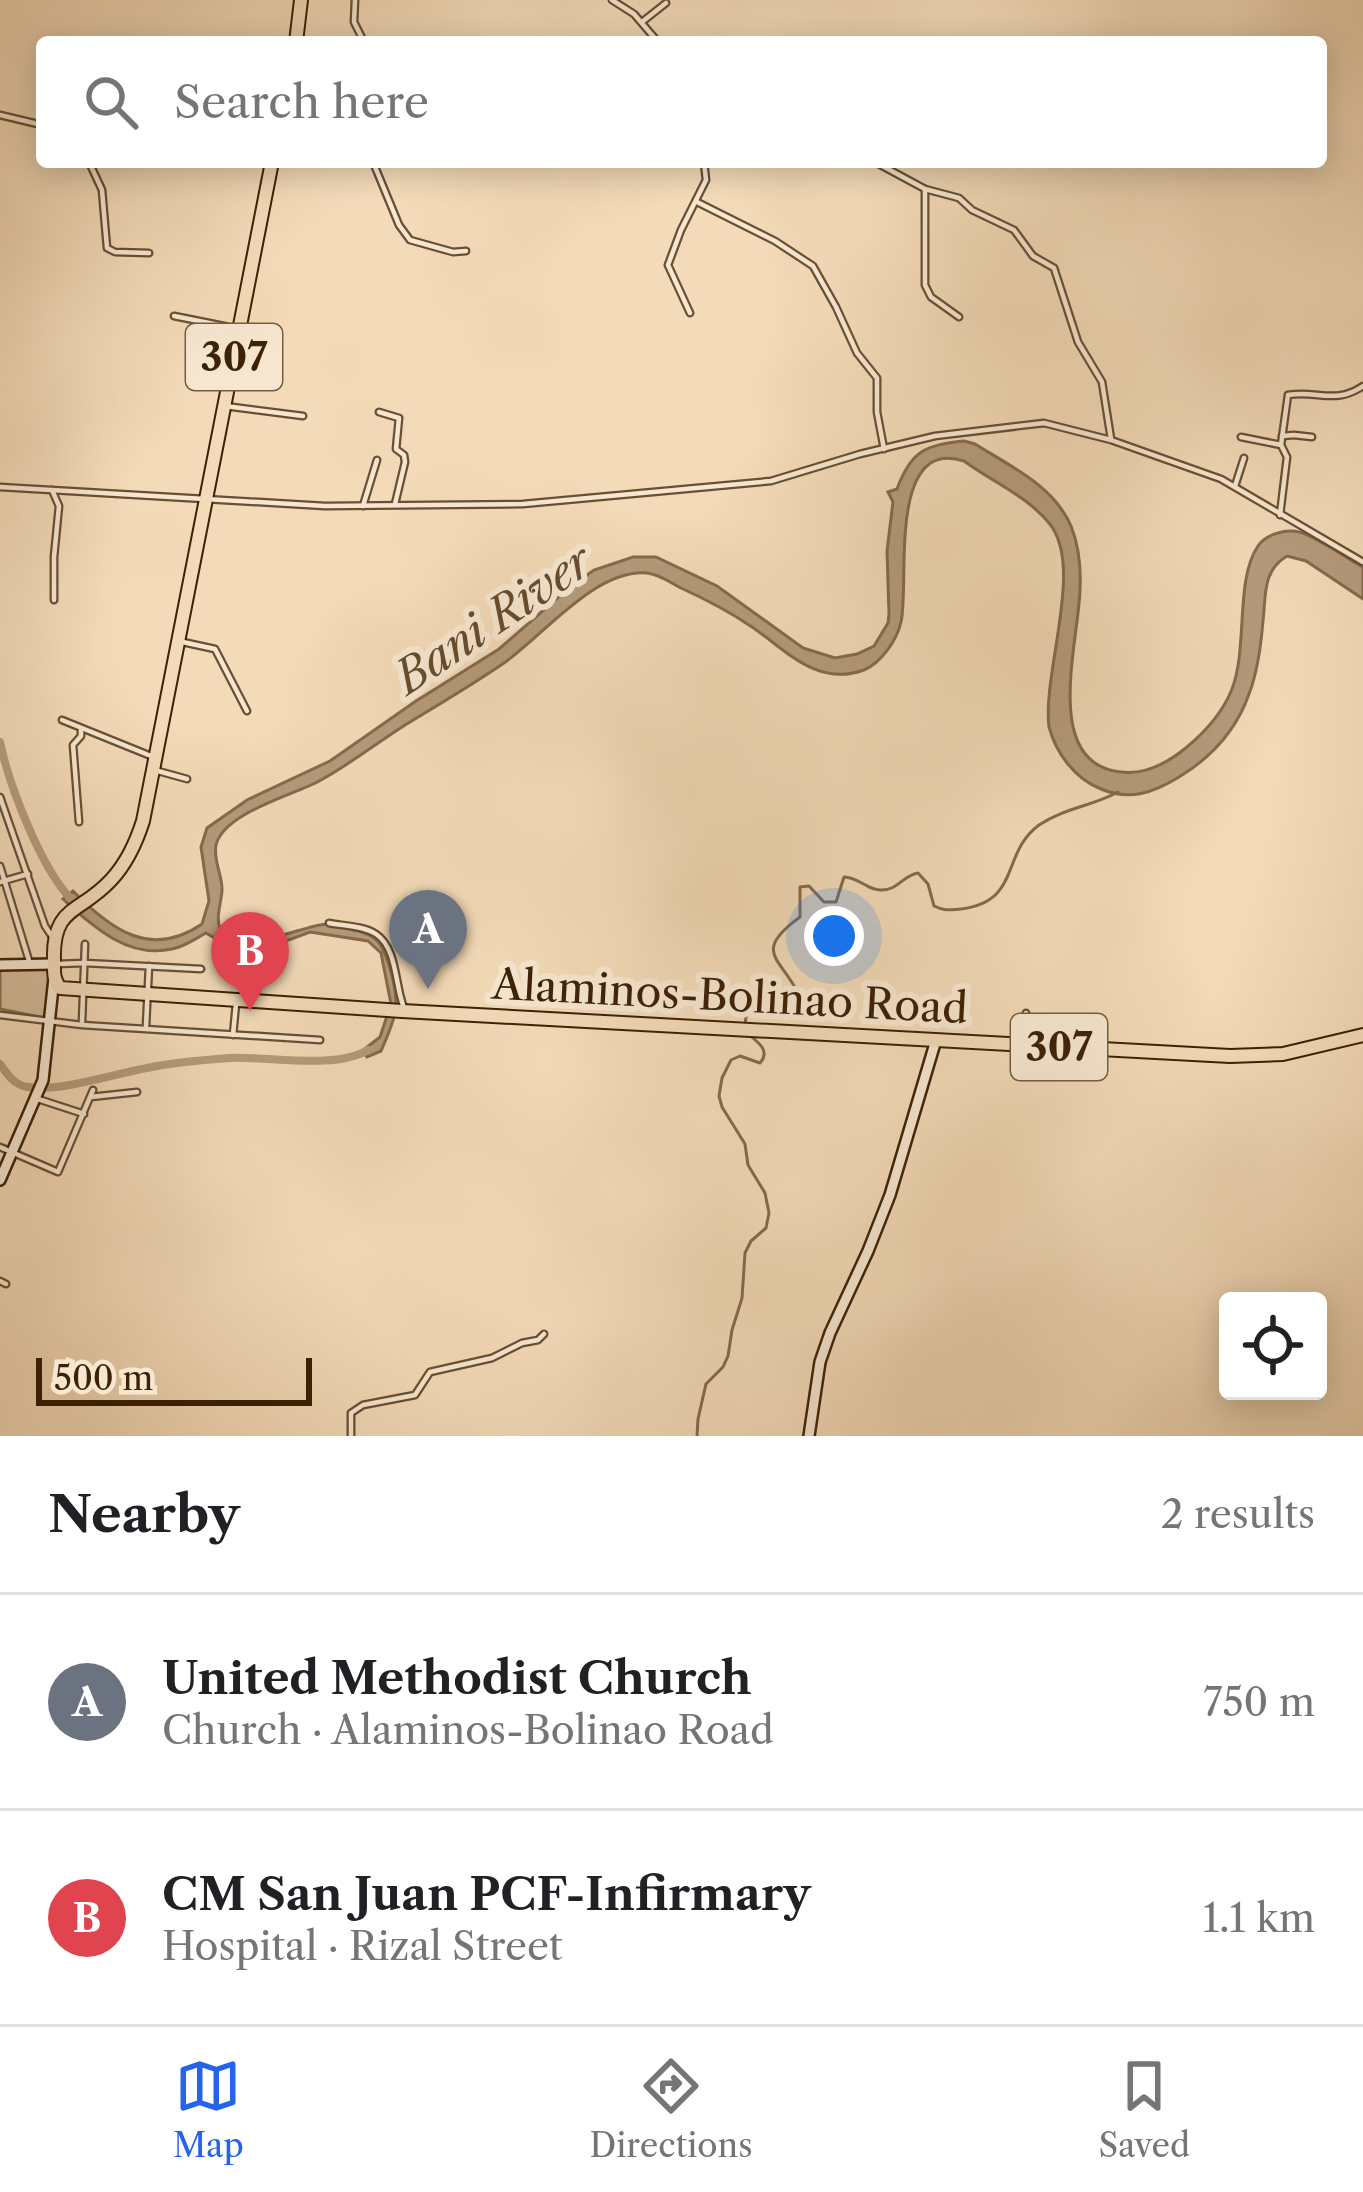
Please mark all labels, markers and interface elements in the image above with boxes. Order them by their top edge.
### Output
search box [36,36,1327,168]
icon: search [78,69,144,135]
text: Search here [174,74,429,130]
road number: 307 [186,324,282,390]
water label: Bani River [381,531,604,707]
pin: A [389,890,467,989]
your location [804,906,864,966]
pin: B [211,912,289,1011]
street label: Alaminos-Bolinao Road [490,958,969,1034]
road number: 307 [1011,1014,1107,1080]
map controls [1219,1292,1327,1400]
button: locate [1219,1292,1327,1400]
scale bar [36,1352,312,1405]
text: 500 m [54,1358,153,1399]
text: Nearby [48,1483,240,1545]
text: 2 results [1161,1490,1315,1538]
text: United Methodist Church [162,1650,752,1706]
text: A [72,1678,102,1726]
text: 750 m [1203,1678,1315,1726]
text: Church · Alaminos-Bolinao Road [162,1706,774,1754]
text: CM San Juan PCF-Infirmary [162,1866,811,1922]
text: B [73,1894,102,1942]
text: 1.1 km [1203,1894,1315,1942]
text: Hospital · Rizal Street [162,1922,563,1970]
tab: Map [173,2053,244,2166]
tab: Directions [590,2053,753,2166]
tab: Saved [1098,2053,1190,2166]

